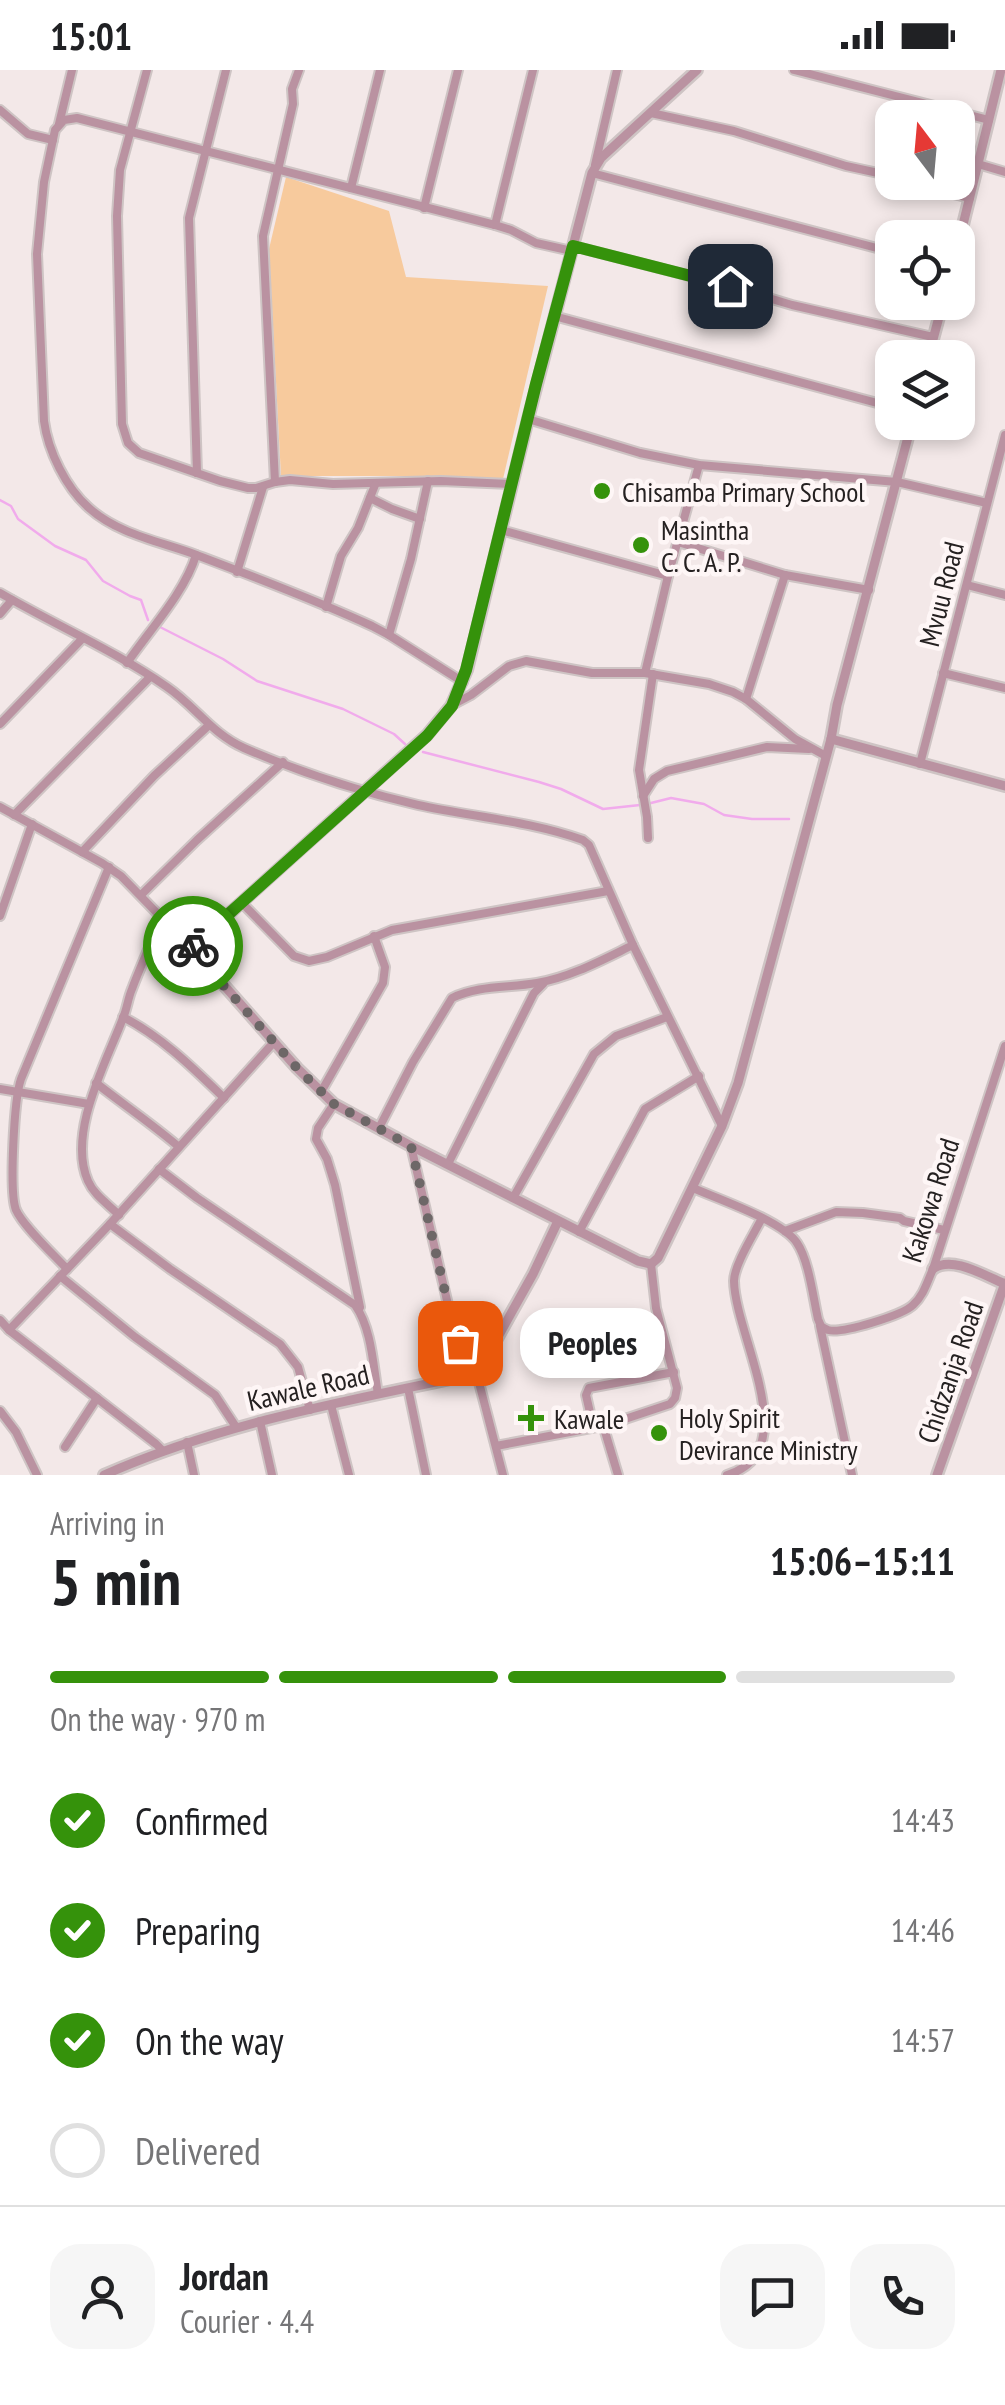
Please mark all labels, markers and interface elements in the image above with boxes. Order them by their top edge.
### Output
text: 15:01 [50,11,132,60]
north arrow [875,100,975,200]
map controls [875,100,975,440]
button: locate [875,220,975,320]
pin [688,244,773,329]
icon: home [703,259,758,314]
button: layers [875,340,975,440]
place label: Chisamba Primary School [622,473,865,510]
marker: Chisamba Primary School [591,480,613,502]
place label: Masintha C. C. A. P. [661,511,749,580]
marker: Masintha C. C. A. P. [630,534,652,556]
street label: Mvuu Road [910,538,972,650]
courier [143,896,243,996]
icon: bike [166,919,221,974]
street label: Kakowa Road [893,1133,967,1267]
street label: Chidzanja Road [908,1296,992,1448]
pin [418,1301,503,1386]
callout: Peoples [520,1308,665,1378]
icon: bag [433,1316,488,1371]
text: Peoples [548,1322,637,1364]
street label: Kawale Road [243,1355,373,1419]
place label: Holy Spirit Devirance Ministry [679,1399,858,1468]
place label: Kawale [554,1400,624,1437]
marker: Kawale [518,1405,544,1431]
marker: Holy Spirit Devirance Ministry [648,1422,670,1444]
text: Arriving in [50,1502,165,1544]
text: 15:06–15:11 [770,1536,955,1585]
text: 5 min [50,1539,181,1623]
text: On the way · 970 m [50,1698,265,1740]
icon: check [50,1793,105,1848]
text: Confirmed [135,1796,268,1845]
text: 14:43 [891,1799,955,1841]
icon: check [50,1903,105,1958]
text: Preparing [135,1906,261,1955]
text: 14:46 [891,1909,955,1951]
icon: check [50,2013,105,2068]
text: On the way [135,2016,283,2065]
text: 14:57 [891,2019,955,2061]
text: Delivered [135,2126,261,2175]
button: person [50,2244,155,2349]
button: chat [720,2244,825,2349]
button: phone [850,2244,955,2349]
text: Jordan [180,2251,269,2300]
text: Courier · 4.4 [180,2300,314,2342]

